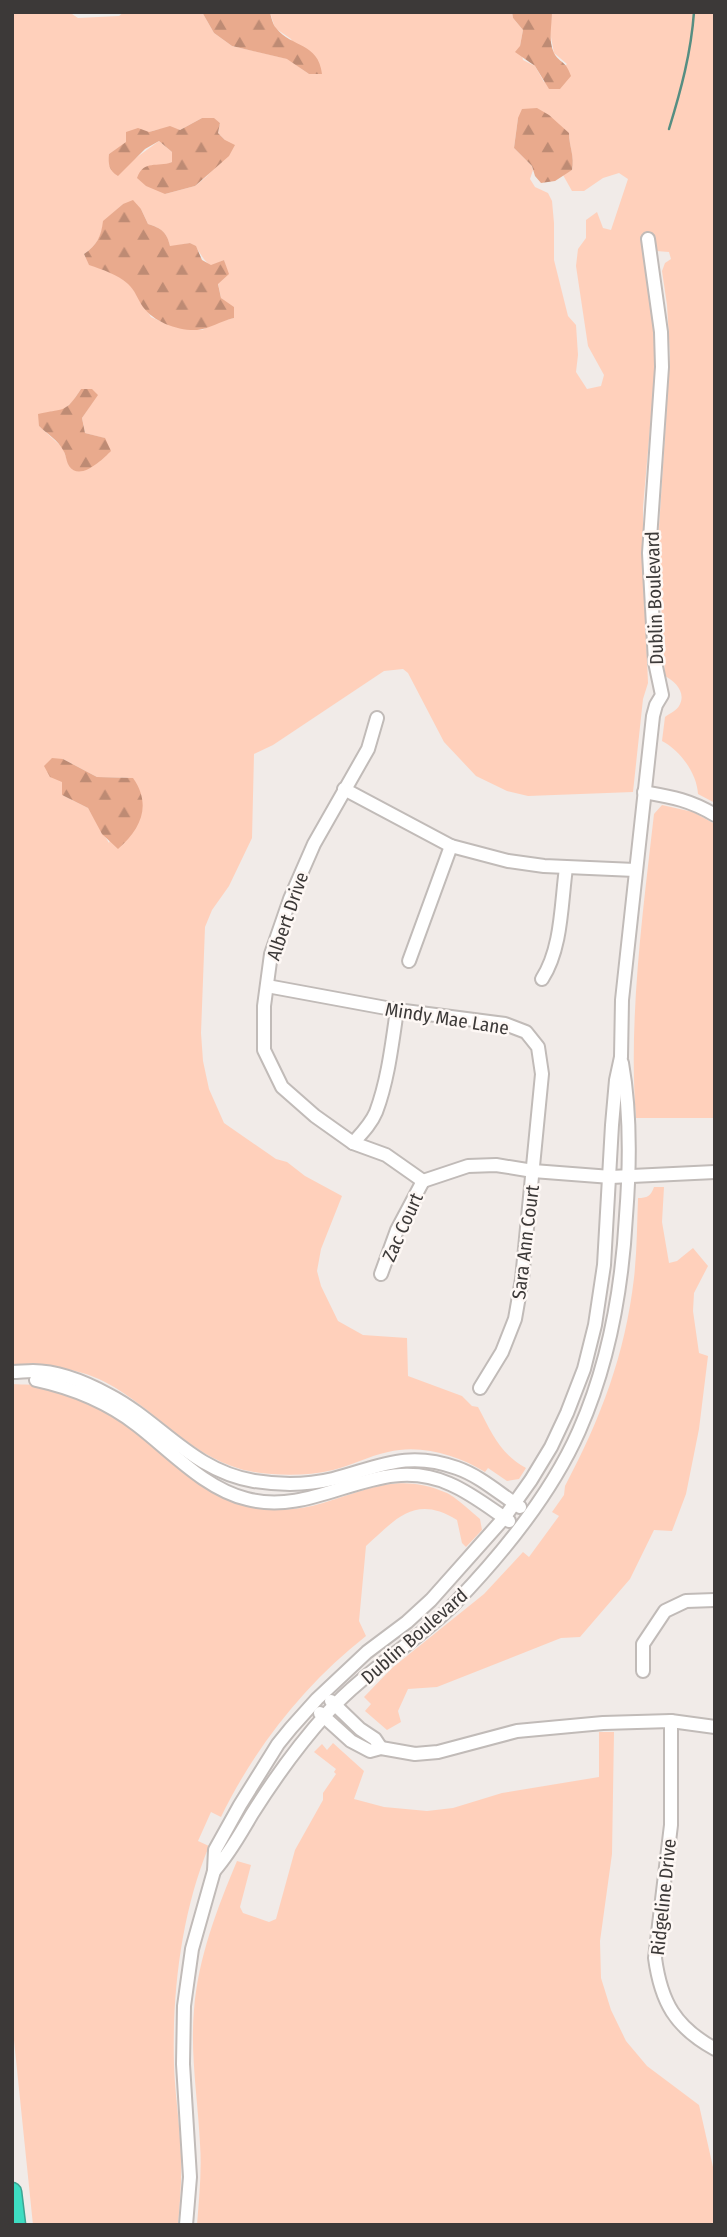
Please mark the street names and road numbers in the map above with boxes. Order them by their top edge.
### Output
street label: Dublin Boulevard [641,531,668,665]
street label: Albert Drive [262,869,313,963]
street label: Mindy Mae Lane [383,997,511,1040]
street label: Sara Ann Court [507,1183,544,1301]
street label: Zac Court [377,1189,428,1265]
street label: Dublin Boulevard [356,1584,472,1689]
street label: Ridgeline Drive [646,1838,681,1957]

